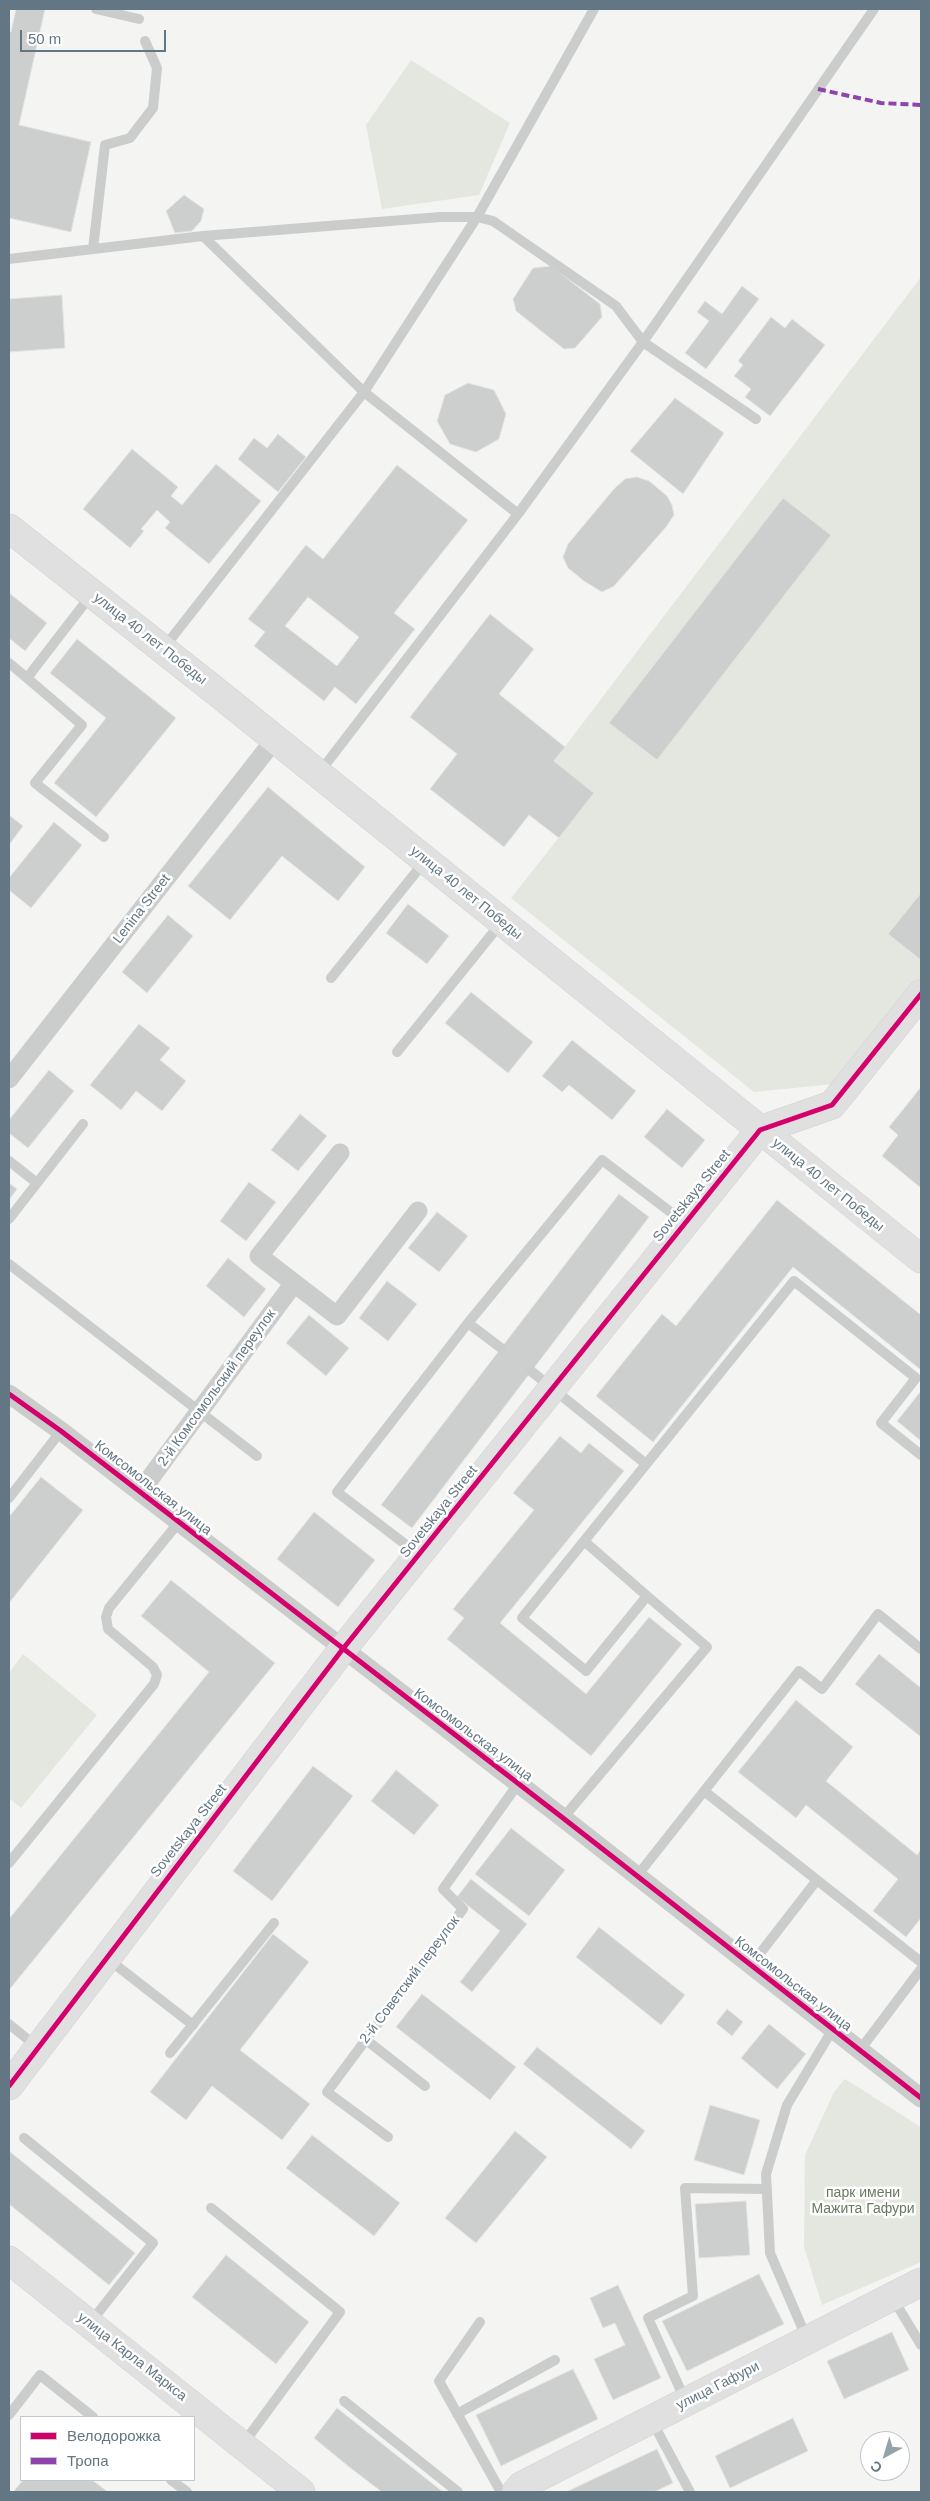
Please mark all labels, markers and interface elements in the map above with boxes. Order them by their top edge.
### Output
scale bar [22,20,169,52]
text: 50 m [28,30,61,47]
street label: улица 40 лет Победы [90,590,210,688]
street label: улица 40 лет Победы [407,843,525,943]
street label: Lenina Street [110,871,174,947]
street label: улица 40 лет Победы [769,1135,887,1235]
street label: Sovetskaya Street [650,1147,734,1245]
street label: 2-й Комсомольский переулок [154,1306,280,1470]
street label: Комсомольская улица [91,1437,215,1539]
street label: Sovetskaya Street [397,1463,481,1561]
street label: Комсомольская улица [410,1685,536,1785]
street label: Sovetskaya Street [147,1781,231,1881]
street label: 2-й Советский переулок [357,1913,463,2047]
street label: Комсомольская улица [731,1933,855,2035]
park label: парк имени Мажита Гафури [811,2185,915,2218]
street label: улица Карла Маркса [74,2309,190,2405]
street label: улица Гафури [674,2358,762,2414]
legend [20,2416,195,2481]
text: Велодорожка [67,2427,161,2444]
north arrow [860,2431,910,2481]
text: Тропа [67,2452,108,2469]
text: С [867,2457,885,2476]

